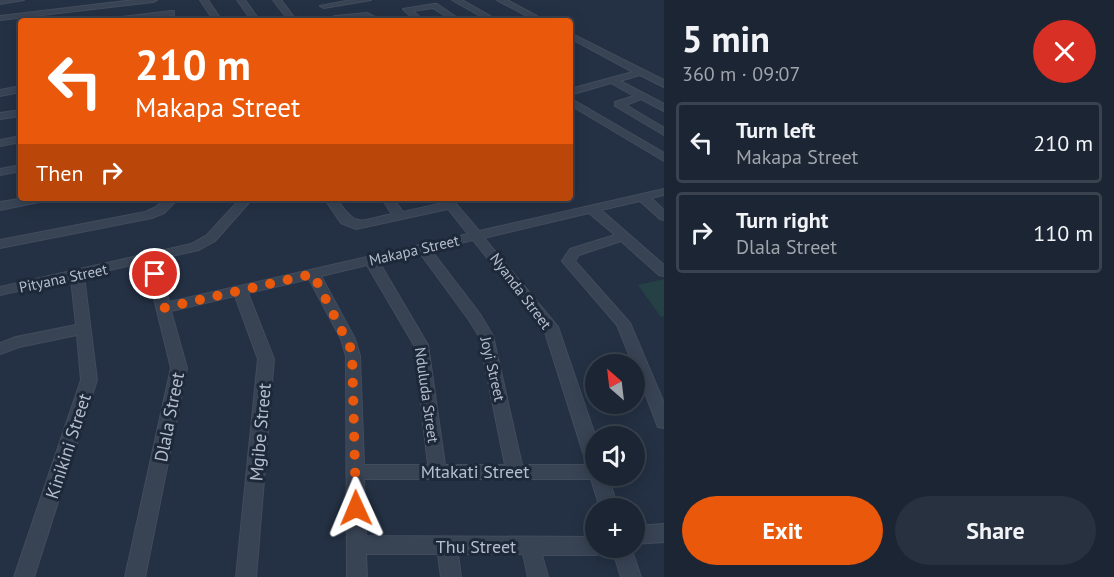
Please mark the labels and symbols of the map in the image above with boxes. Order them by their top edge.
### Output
street label: Makapa Street [367,230,461,270]
pin [129,248,180,299]
street label: Nyanda Street [486,249,556,333]
street label: Pityana Street [17,259,109,297]
street label: Joyi Street [476,334,510,403]
street label: Nduluda Street [411,346,443,444]
north arrow [585,354,645,414]
street label: Dlala Street [149,370,189,464]
street label: Mgibe Street [244,382,276,482]
street label: Kinikini Street [40,390,96,502]
street label: Mtakati Street [421,460,529,483]
position arrow [324,476,388,540]
street label: Thu Street [436,535,516,558]

